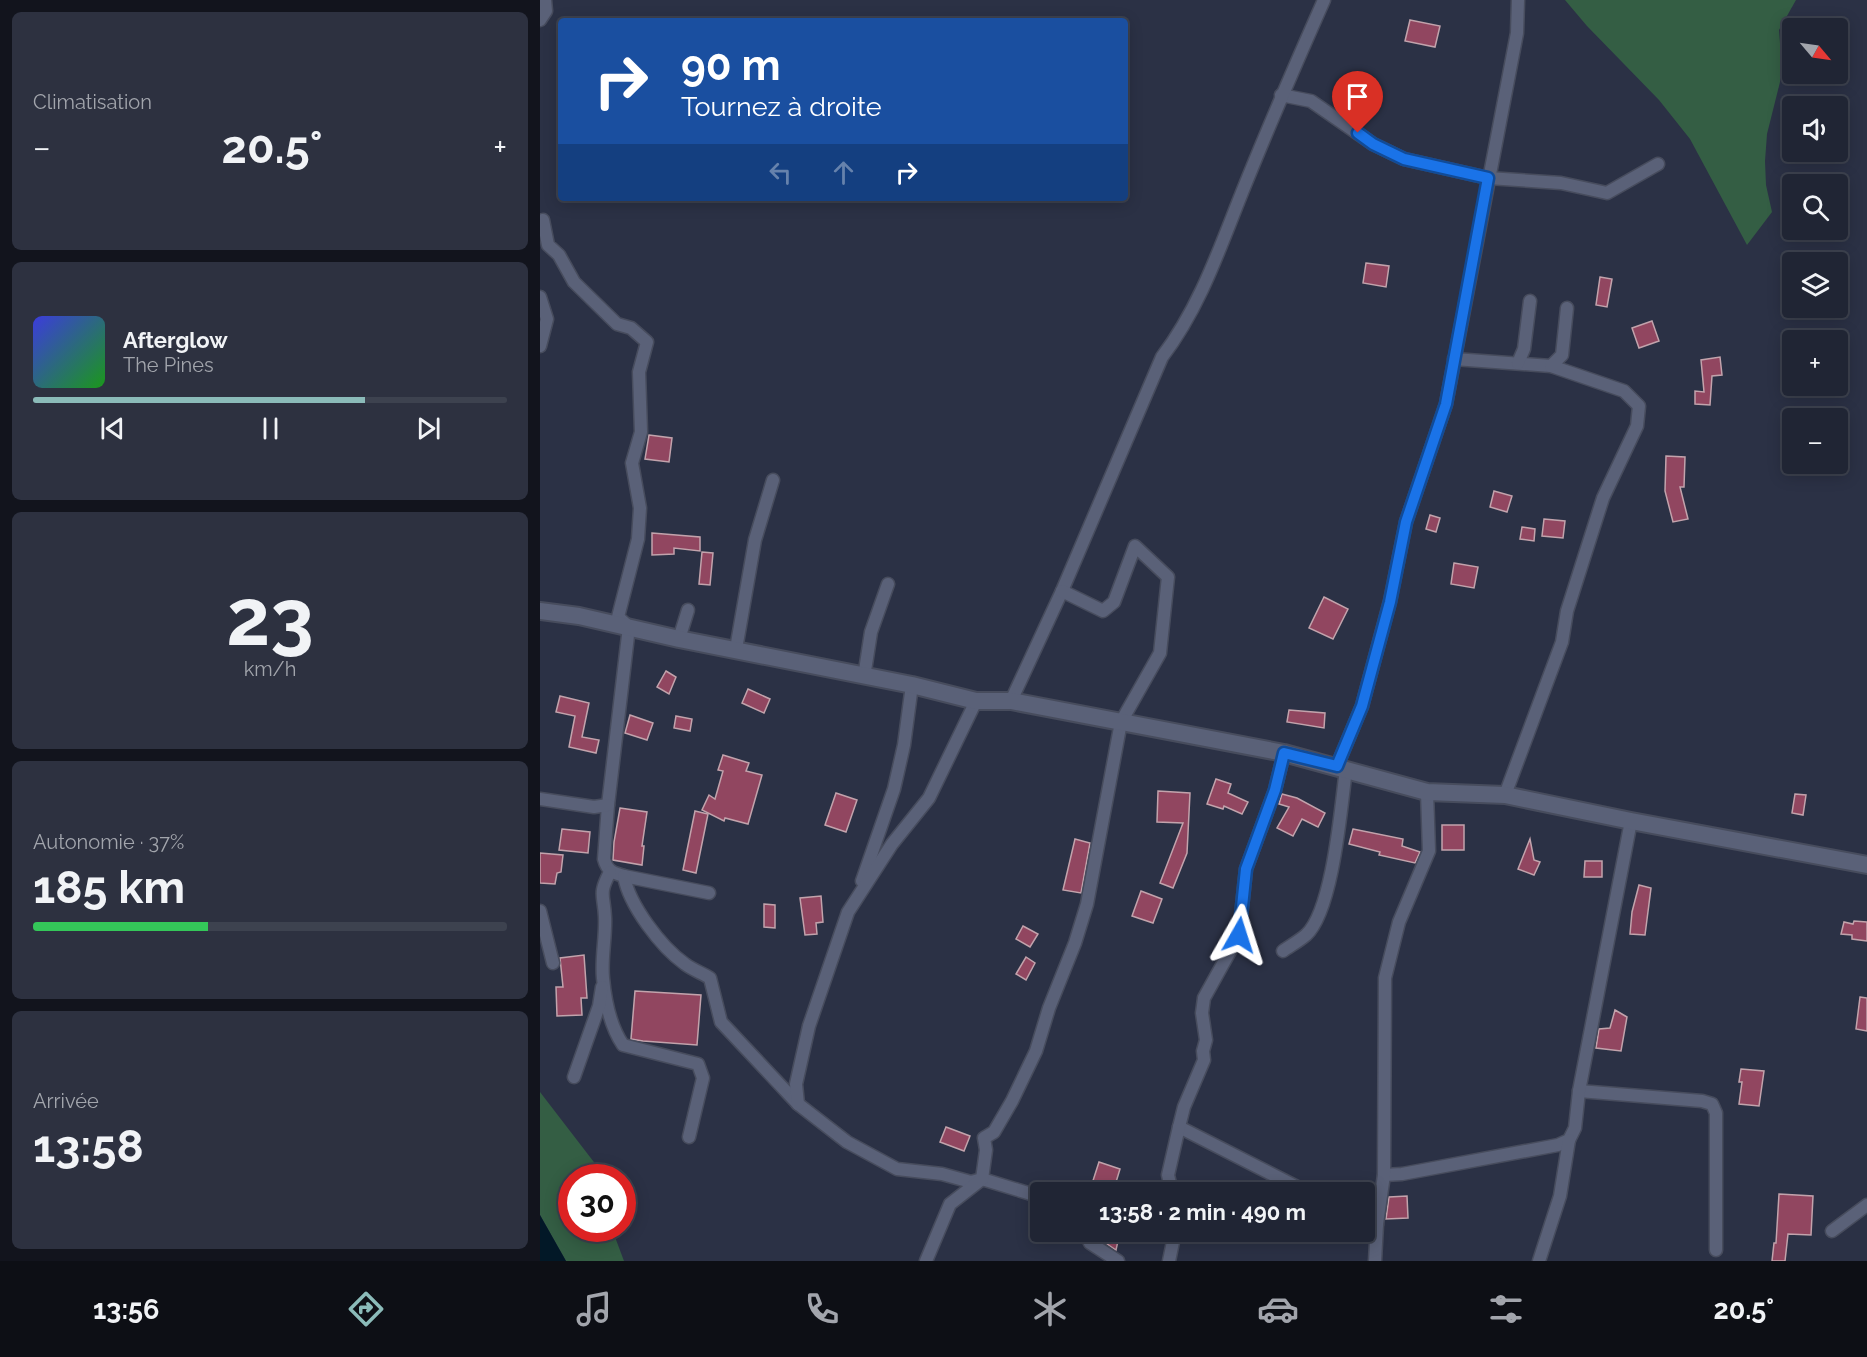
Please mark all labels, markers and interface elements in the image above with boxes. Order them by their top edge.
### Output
north arrow [1782,18,1848,84]
map controls [1782,18,1848,474]
text: 90 m [681,41,781,90]
icon: right [582,42,660,120]
pin [1332,71,1383,133]
icon: arrive [1341,80,1374,113]
text: Climatisation [33,90,152,114]
text: Tournez à droite [681,91,882,122]
button: sound [1782,96,1848,162]
text: 20.5° [222,121,322,174]
text: − [33,128,51,167]
text: + [493,128,507,167]
icon: left [764,156,797,189]
icon: ahead [827,156,860,189]
icon: right [890,156,923,189]
button: search [1782,174,1848,240]
button: layers [1782,252,1848,318]
text: Afterglow [123,327,228,353]
button: + [1782,330,1848,396]
text: The Pines [123,353,214,377]
button: − [1782,408,1848,474]
icon: previous [96,412,129,445]
icon: pause [254,412,287,445]
icon: next [412,412,445,445]
text: 23 [226,572,314,663]
text: km/h [244,657,296,681]
text: Autonomie · 37% [33,830,184,854]
text: 185 km [33,861,185,914]
position arrow [1207,903,1271,967]
text: Arrivée [33,1089,99,1113]
text: 13:58 [33,1120,144,1173]
speed limit sign: 30 [558,1164,636,1242]
text: 13:58 · 2 min · 490 m [1099,1199,1306,1225]
icon: directions [345,1288,387,1330]
icon: music [573,1288,615,1330]
icon: phone [801,1288,843,1330]
icon: climate [1029,1288,1071,1330]
icon: car [1257,1288,1299,1330]
icon: filters [1485,1288,1527,1330]
text: 13:56 [93,1294,159,1325]
text: 20.5° [1713,1294,1774,1325]

